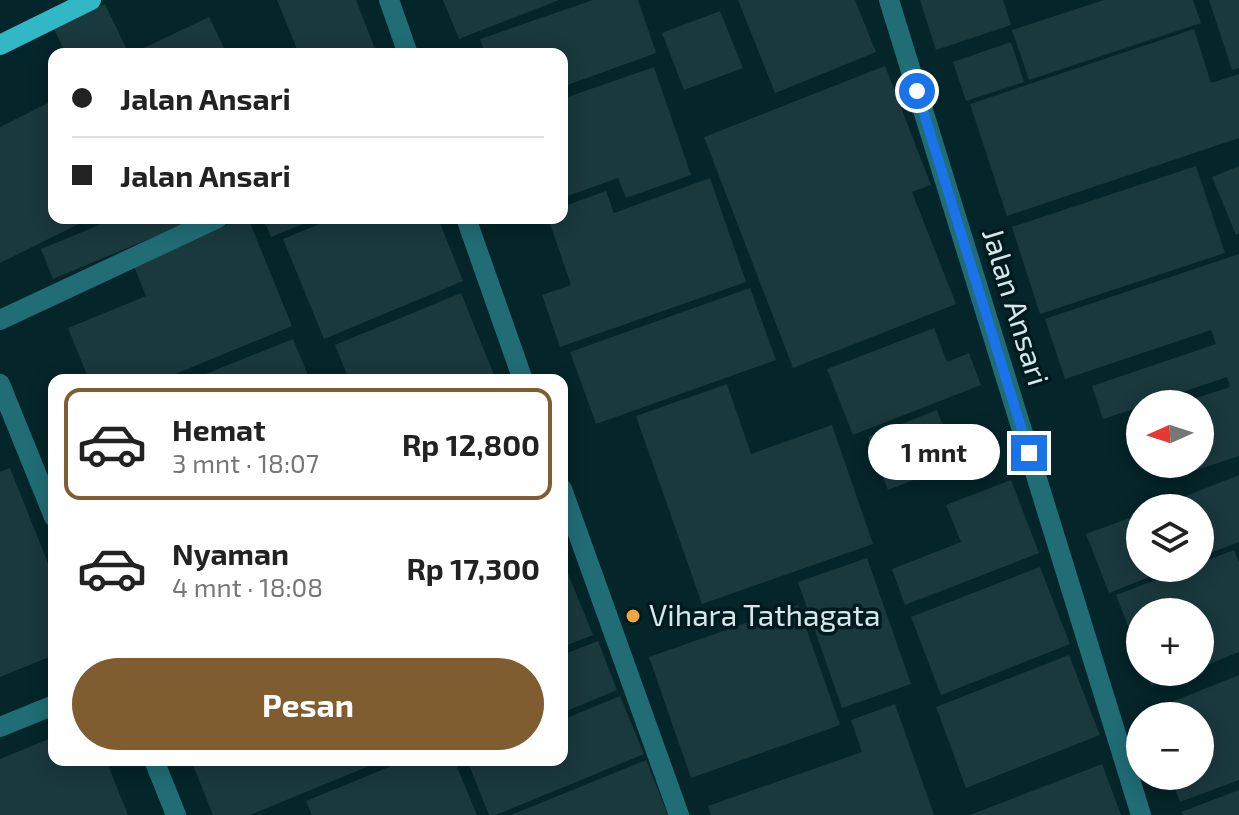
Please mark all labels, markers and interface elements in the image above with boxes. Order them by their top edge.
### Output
route start [899,73,935,109]
text: Jalan Ansari [120,80,291,116]
text: Jalan Ansari [120,157,291,193]
street label: Jalan Ansari [976,223,1058,389]
north arrow [1126,390,1214,478]
map controls [1126,390,1214,790]
icon: car [76,408,148,480]
text: Hemat [172,411,265,447]
callout: 1 mnt [869,425,1001,481]
text: Rp 12,800 [402,426,540,462]
route end [1011,435,1047,471]
text: 1 mnt [901,436,967,467]
text: 3 mnt · 18:07 [172,447,319,478]
button: layers [1126,494,1214,582]
icon: car [76,532,148,604]
text: Nyaman [172,535,289,571]
text: Rp 17,300 [406,550,540,586]
text: 4 mnt · 18:08 [172,571,323,602]
place label: Vihara Tathagata [649,596,880,632]
button: + [1126,598,1214,686]
marker: Vihara Tathagata [624,607,642,625]
button: Pesan [72,658,544,750]
button: − [1126,702,1214,790]

